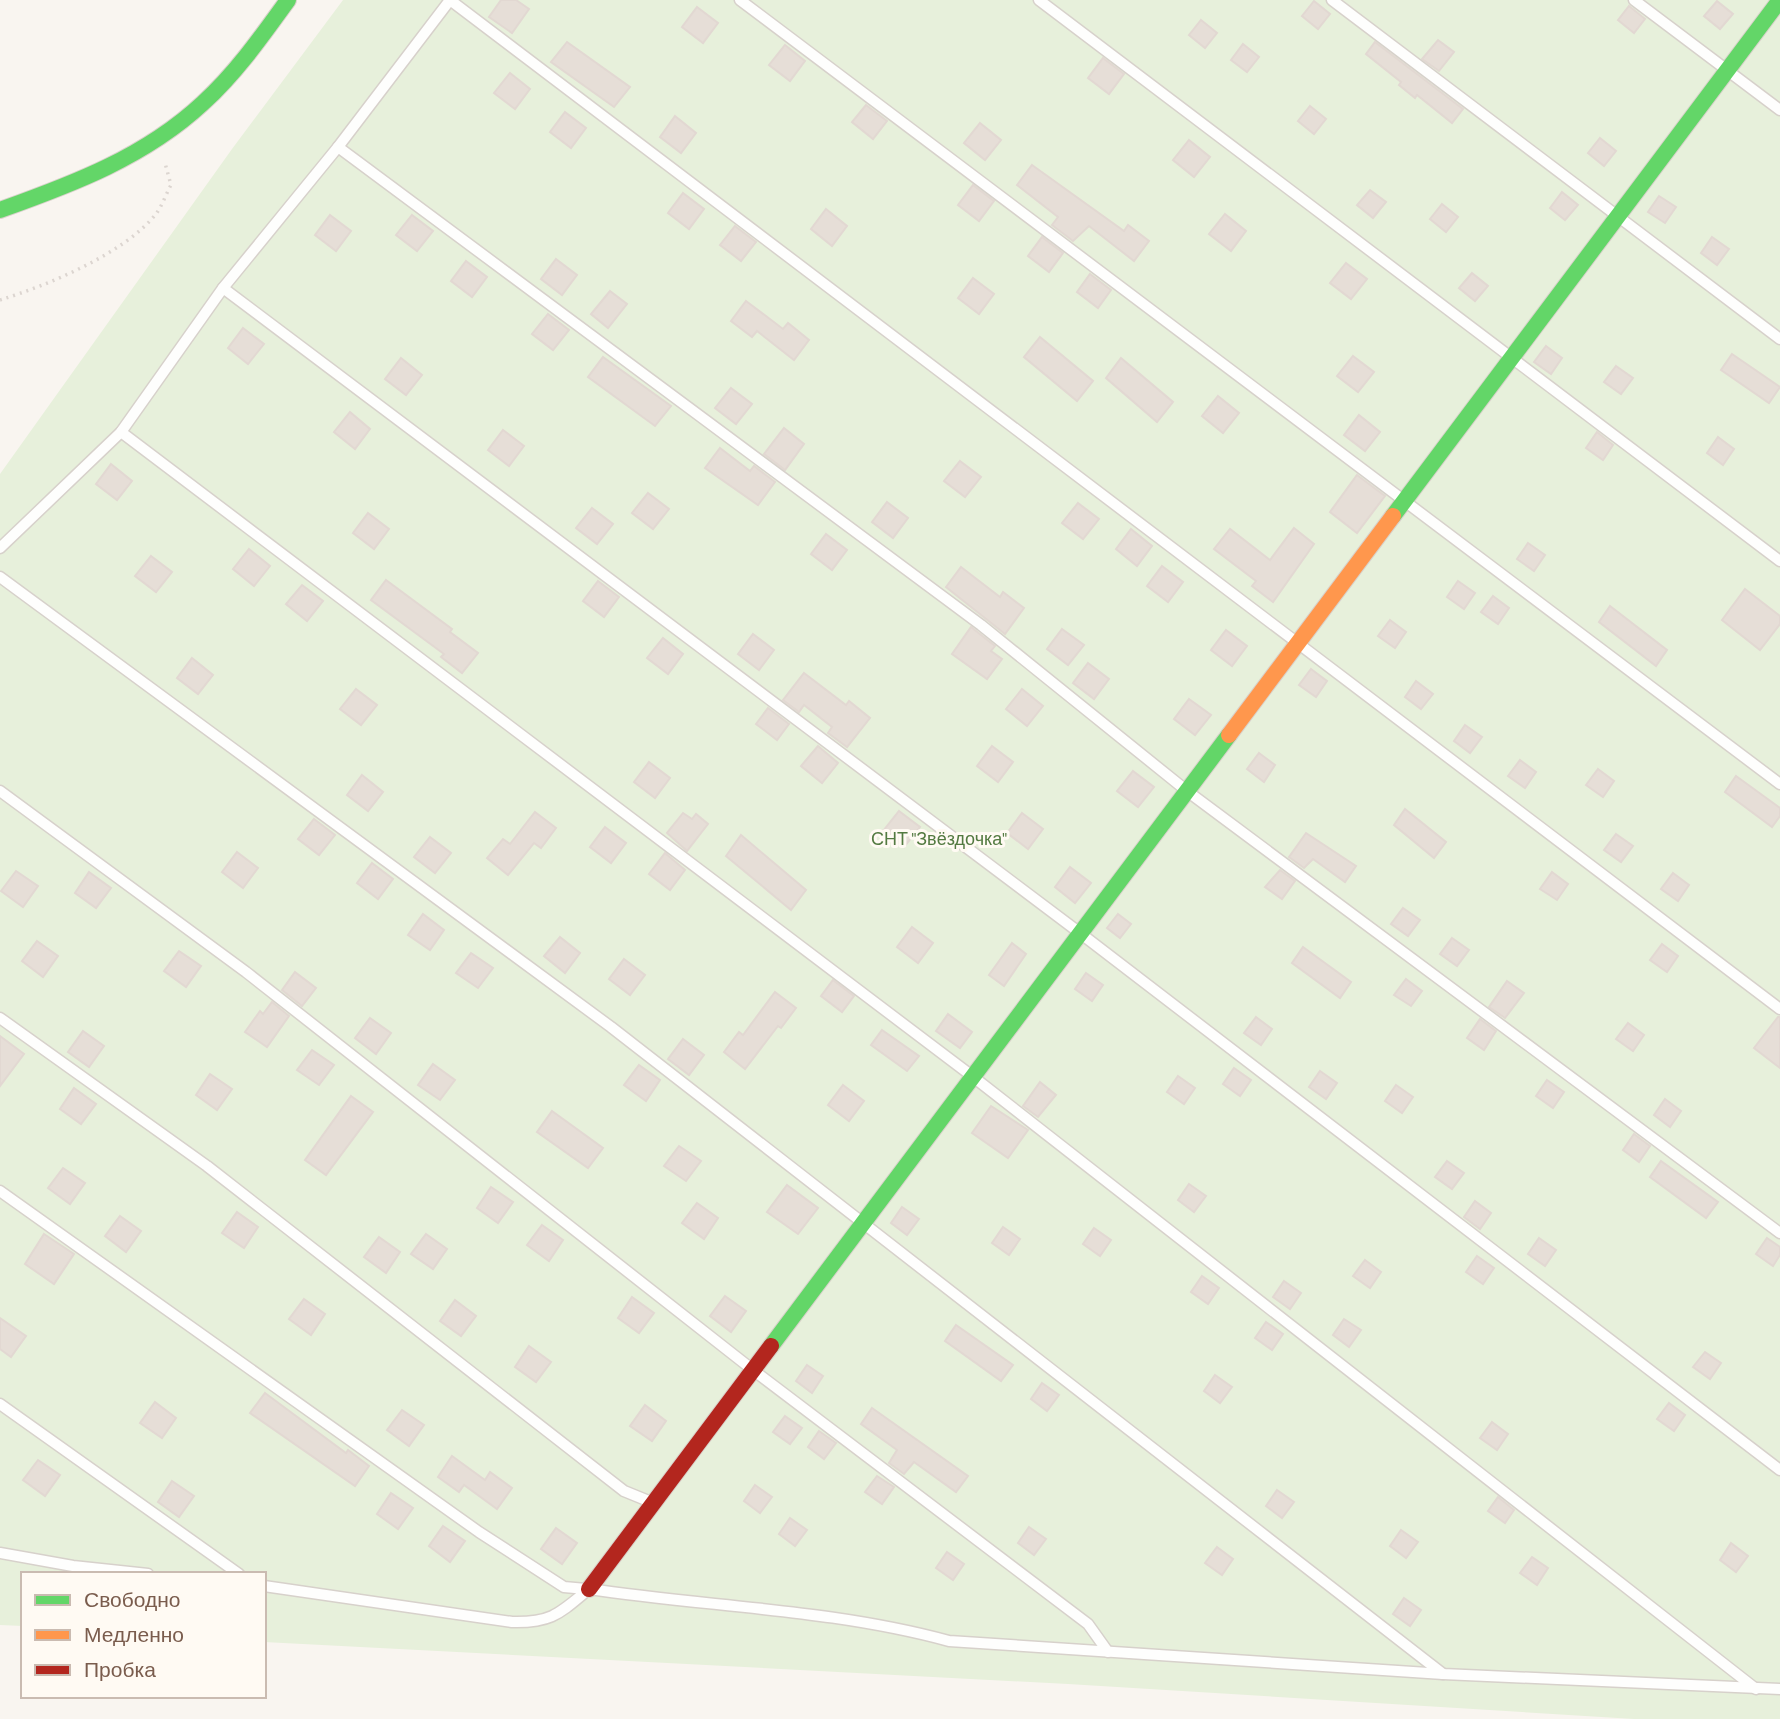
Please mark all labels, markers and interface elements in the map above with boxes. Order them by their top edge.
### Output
park label: СНТ "Звёздочка" [871,827,1007,849]
legend [21,1572,266,1698]
text: Свободно [84,1586,181,1611]
text: Медленно [84,1621,184,1646]
text: Пробка [84,1656,156,1681]

